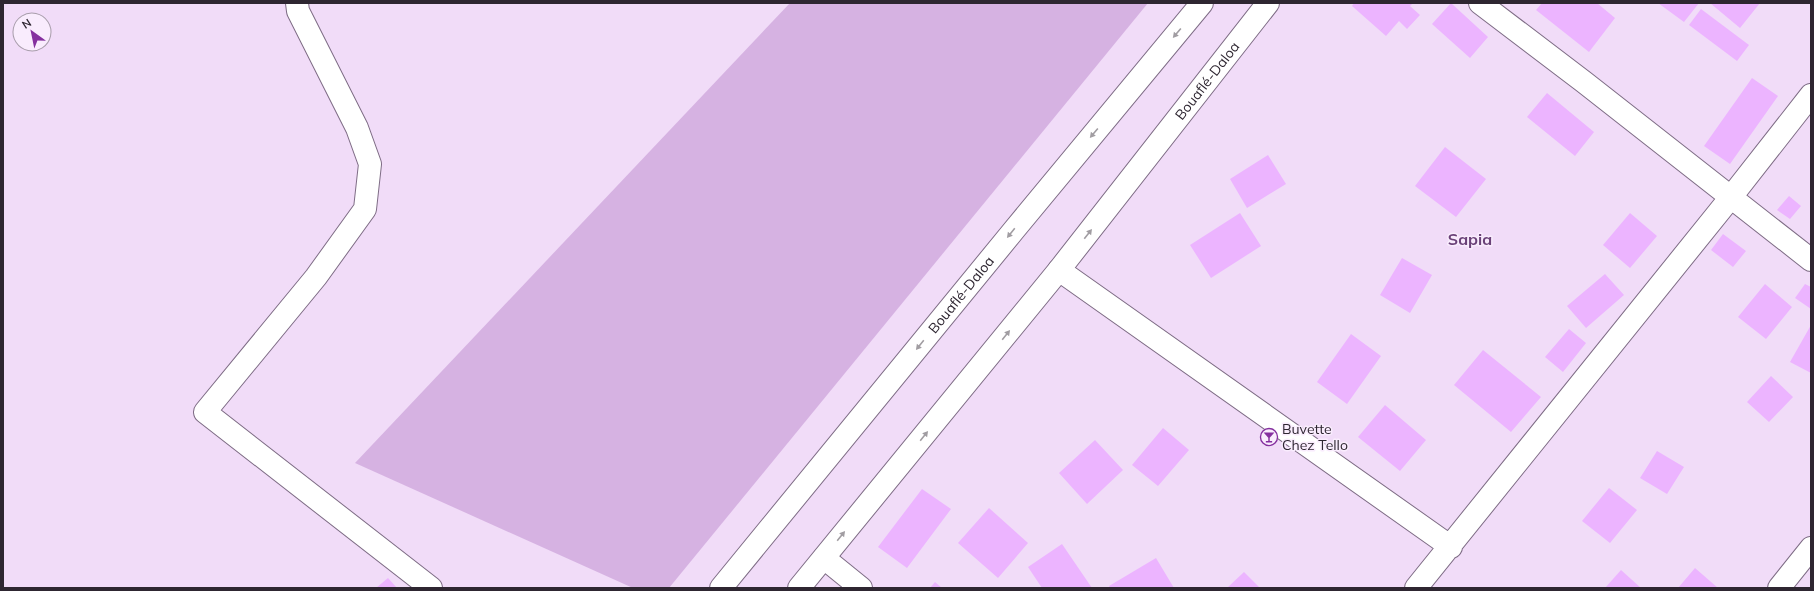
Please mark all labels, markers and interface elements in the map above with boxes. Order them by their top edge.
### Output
north arrow [12,12,52,52]
text: N [19,15,34,32]
one-way arrow [1172,28,1181,38]
street label: Bouaflé-Daloa [1171,38,1243,124]
one-way arrow [1089,128,1098,139]
one-way arrow [1007,228,1015,239]
one-way arrow [1083,228,1092,239]
district label: Sapia [1448,229,1492,249]
street label: Bouaflé-Daloa [924,252,998,337]
one-way arrow [1002,330,1010,340]
one-way arrow [916,340,924,350]
place label: Buvette Chez Tello [1282,420,1348,454]
bar icon: Buvette Chez Tello [1259,427,1279,447]
one-way arrow [919,430,928,441]
one-way arrow [837,531,846,542]

